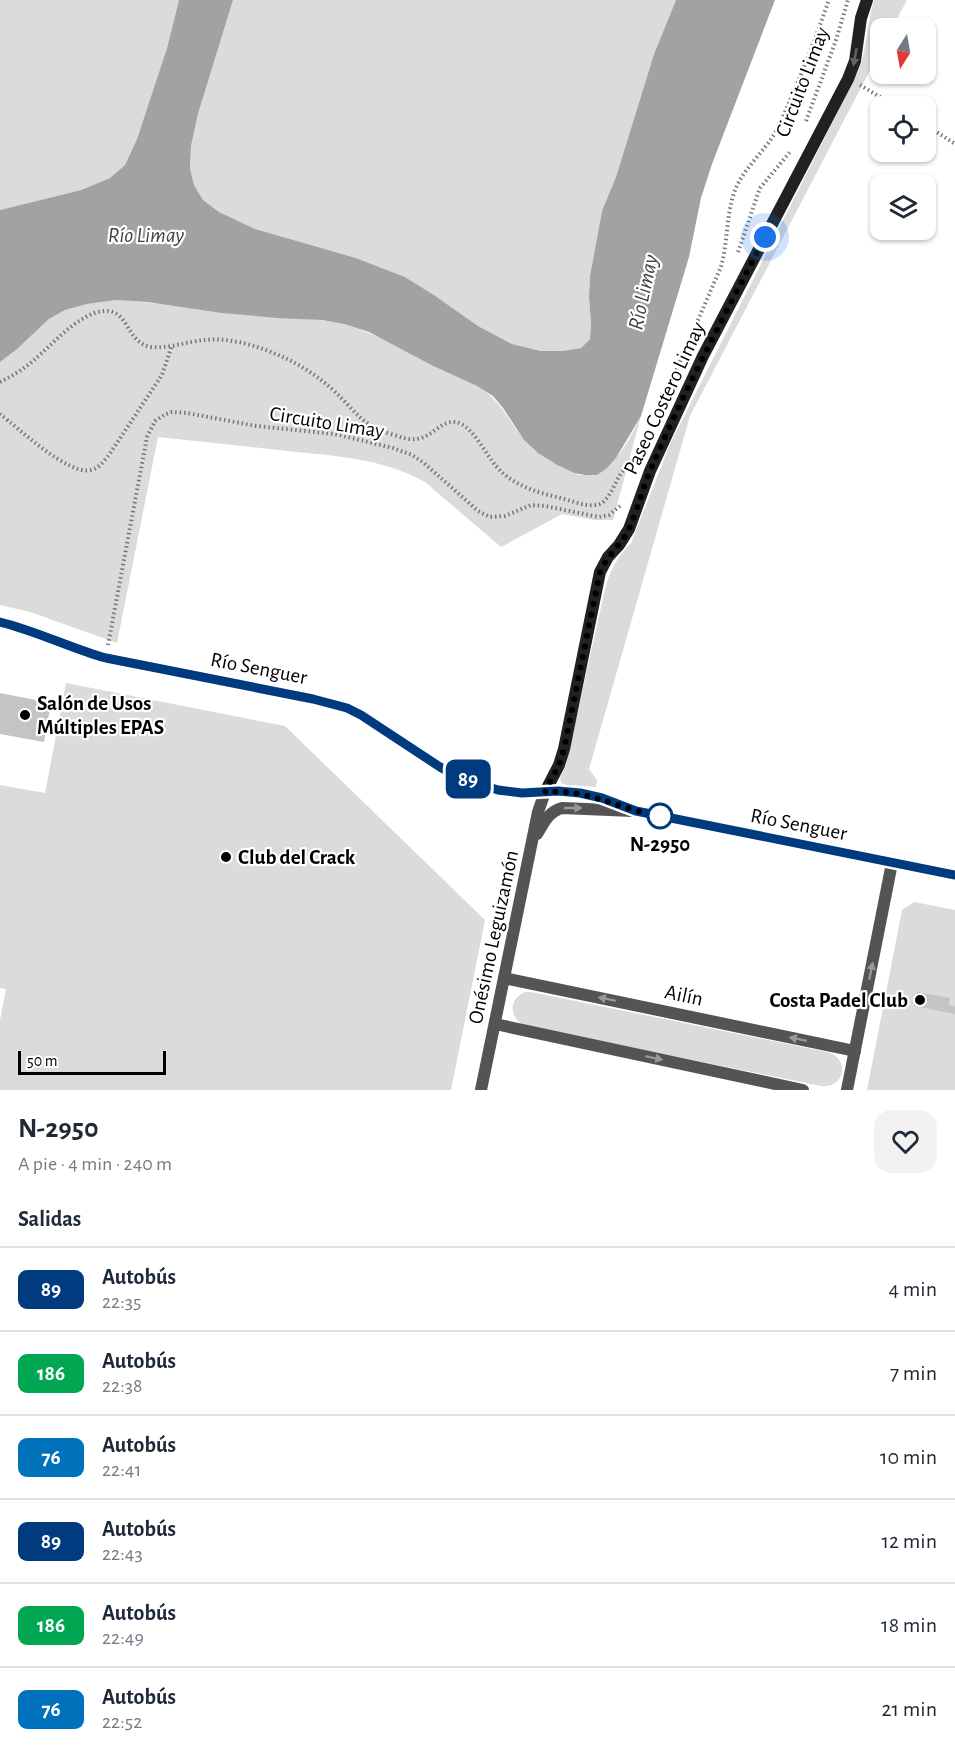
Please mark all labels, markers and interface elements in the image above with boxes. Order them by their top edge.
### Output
north arrow [870,18,936,84]
map controls [870,18,936,240]
street label: Circuito Limay [772,24,833,140]
one-way arrow [850,48,859,67]
button: locate [870,96,936,162]
button: layers [870,174,936,240]
your location [750,222,780,252]
water label: Río Limay [108,224,184,246]
water label: Río Limay [624,253,662,332]
street label: Paseo Costero Limay [620,319,709,478]
street label: Circuito Limay [268,403,386,442]
street label: Río Senguer [209,649,309,688]
place label: Salón de Usos Múltiples EPAS [37,693,164,738]
marker: Salón de Usos Múltiples EPAS [18,708,32,722]
line badge: 89 [441,760,495,798]
text: 89 [458,769,478,790]
one-way arrow [564,803,583,813]
marker: N-2950 [647,803,673,829]
street label: Río Senguer [749,805,849,844]
place label: N-2950 [630,834,690,855]
place label: Club del Crack [238,847,356,868]
street label: Onésimo Leguizamón [465,848,522,1026]
marker: Club del Crack [219,850,233,864]
one-way arrow [867,961,876,980]
street label: Ailín [663,981,705,1010]
place label: Costa Padel Club [769,990,908,1011]
marker: Costa Padel Club [913,993,927,1007]
one-way arrow [597,994,616,1003]
one-way arrow [788,1034,807,1043]
scale bar [18,1048,166,1076]
text: 50 m [27,1053,58,1069]
one-way arrow [645,1054,664,1063]
button: heart [874,1110,937,1173]
text: N-2950 [18,1115,99,1143]
text: A pie · 4 min · 240 m [18,1154,172,1174]
text: Salidas [18,1208,81,1230]
text: Autobús [102,1266,176,1288]
text: 4 min [889,1278,937,1300]
text: 89 [41,1279,61,1300]
text: 22:35 [102,1292,141,1312]
text: Autobús [102,1350,176,1372]
text: 7 min [890,1362,937,1384]
text: 186 [37,1363,65,1384]
text: 22:38 [102,1376,143,1396]
text: Autobús [102,1434,176,1456]
text: 10 min [880,1446,937,1468]
text: 76 [41,1447,61,1468]
text: 22:41 [102,1460,141,1480]
text: Autobús [102,1518,176,1540]
text: 12 min [882,1530,937,1552]
text: 89 [41,1531,61,1552]
text: 22:43 [102,1544,143,1564]
text: Autobús [102,1602,176,1624]
text: 18 min [881,1614,937,1636]
text: 186 [37,1615,65,1636]
text: 22:49 [102,1628,144,1648]
text: Autobús [102,1686,176,1708]
text: 21 min [882,1698,937,1720]
text: 76 [41,1699,61,1720]
text: 22:52 [102,1712,142,1732]

